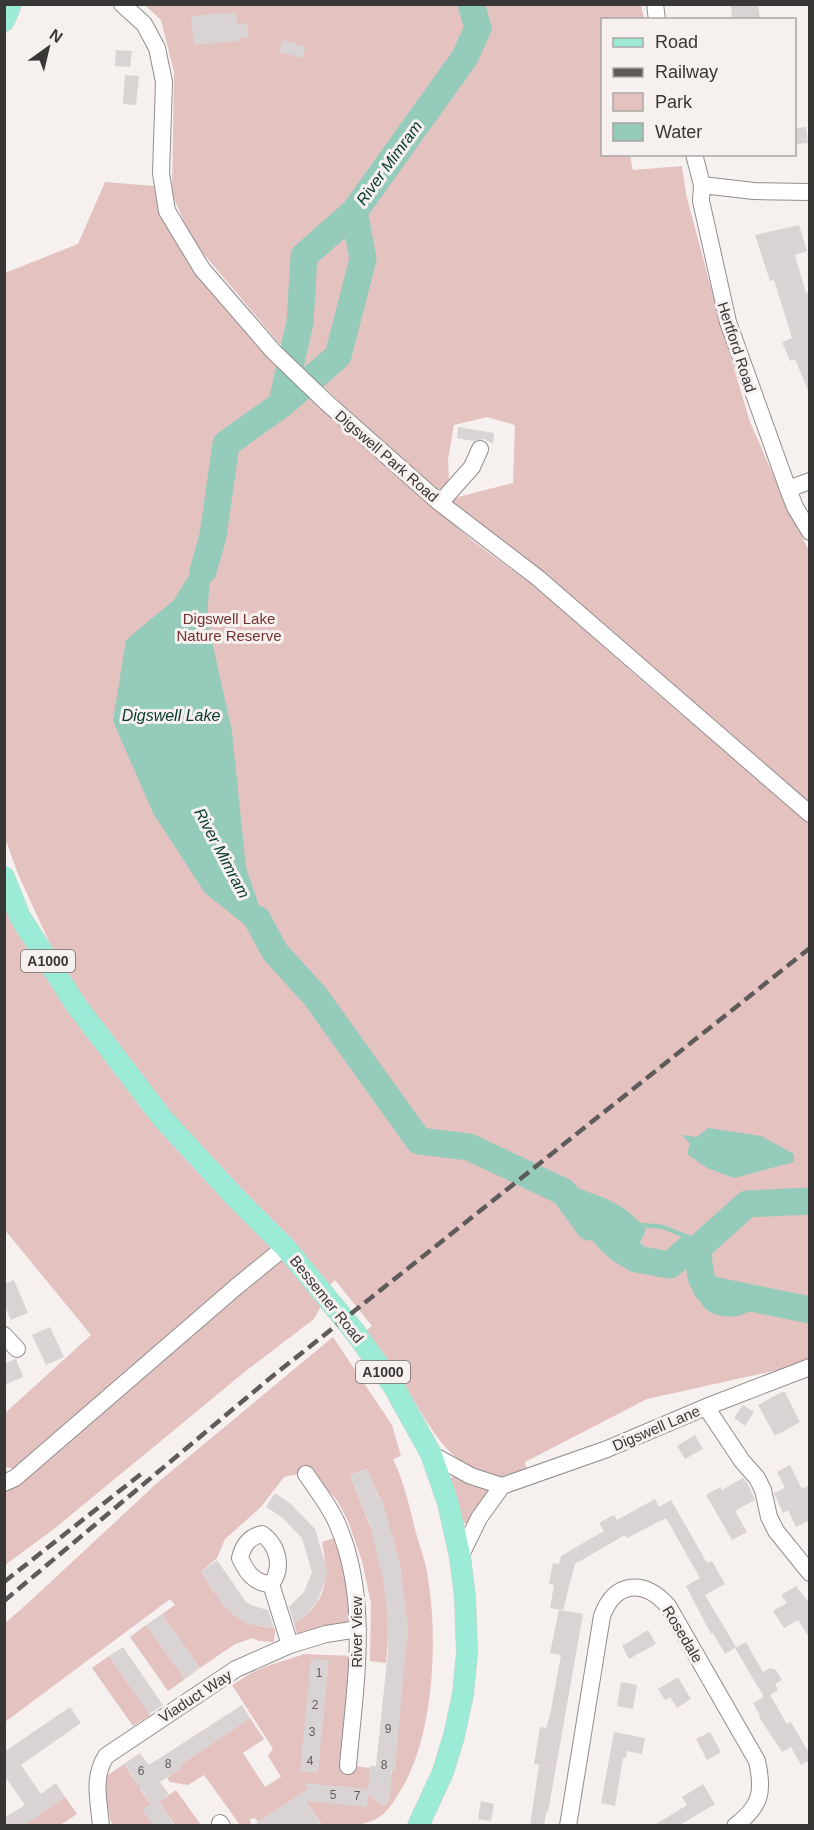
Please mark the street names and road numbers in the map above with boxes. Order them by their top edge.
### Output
street label: Hertford Road [714,300,760,394]
street label: Digswell Park Road [332,407,442,505]
road number: A1000 [21,950,75,972]
street label: Bessemer Road [287,1252,367,1346]
road number: A1000 [356,1361,410,1383]
street label: Digswell Lane [610,1402,702,1454]
street label: River View [348,1596,365,1668]
street label: Rosedale [659,1602,707,1666]
street label: Viaduct Way [155,1666,235,1726]

